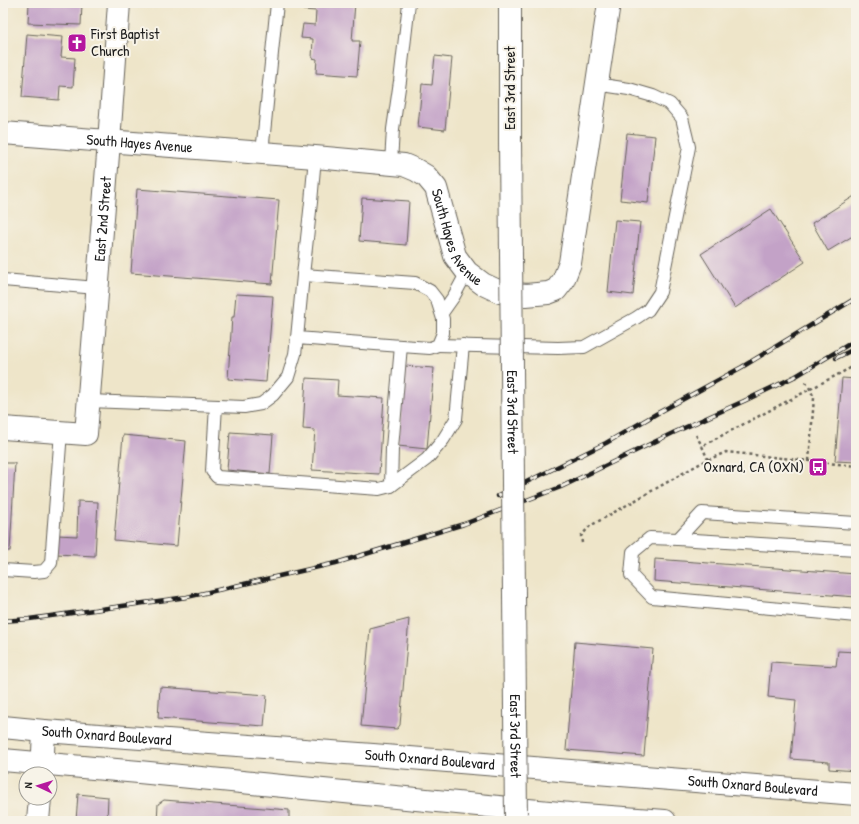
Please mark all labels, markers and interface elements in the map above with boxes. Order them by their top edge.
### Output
place label: First Baptist Church [90,23,160,61]
church icon: First Baptist Church [66,32,88,54]
street label: East 3rd Street [499,45,520,130]
street label: South Hayes Avenue [86,128,194,158]
street label: East 2nd Street [89,175,116,262]
street label: South Hayes Avenue [427,186,487,290]
street label: East 3rd Street [502,370,524,455]
place label: Oxnard, CA (OXN) [703,456,804,477]
bus stop icon: Oxnard, CA (OXN) [807,456,829,478]
street label: East 3rd Street [505,694,527,779]
street label: South Oxnard Boulevard [41,720,172,750]
street label: South Oxnard Boulevard [364,743,496,775]
north arrow [18,766,58,806]
street label: South Oxnard Boulevard [687,769,818,801]
text: N [21,782,35,789]

